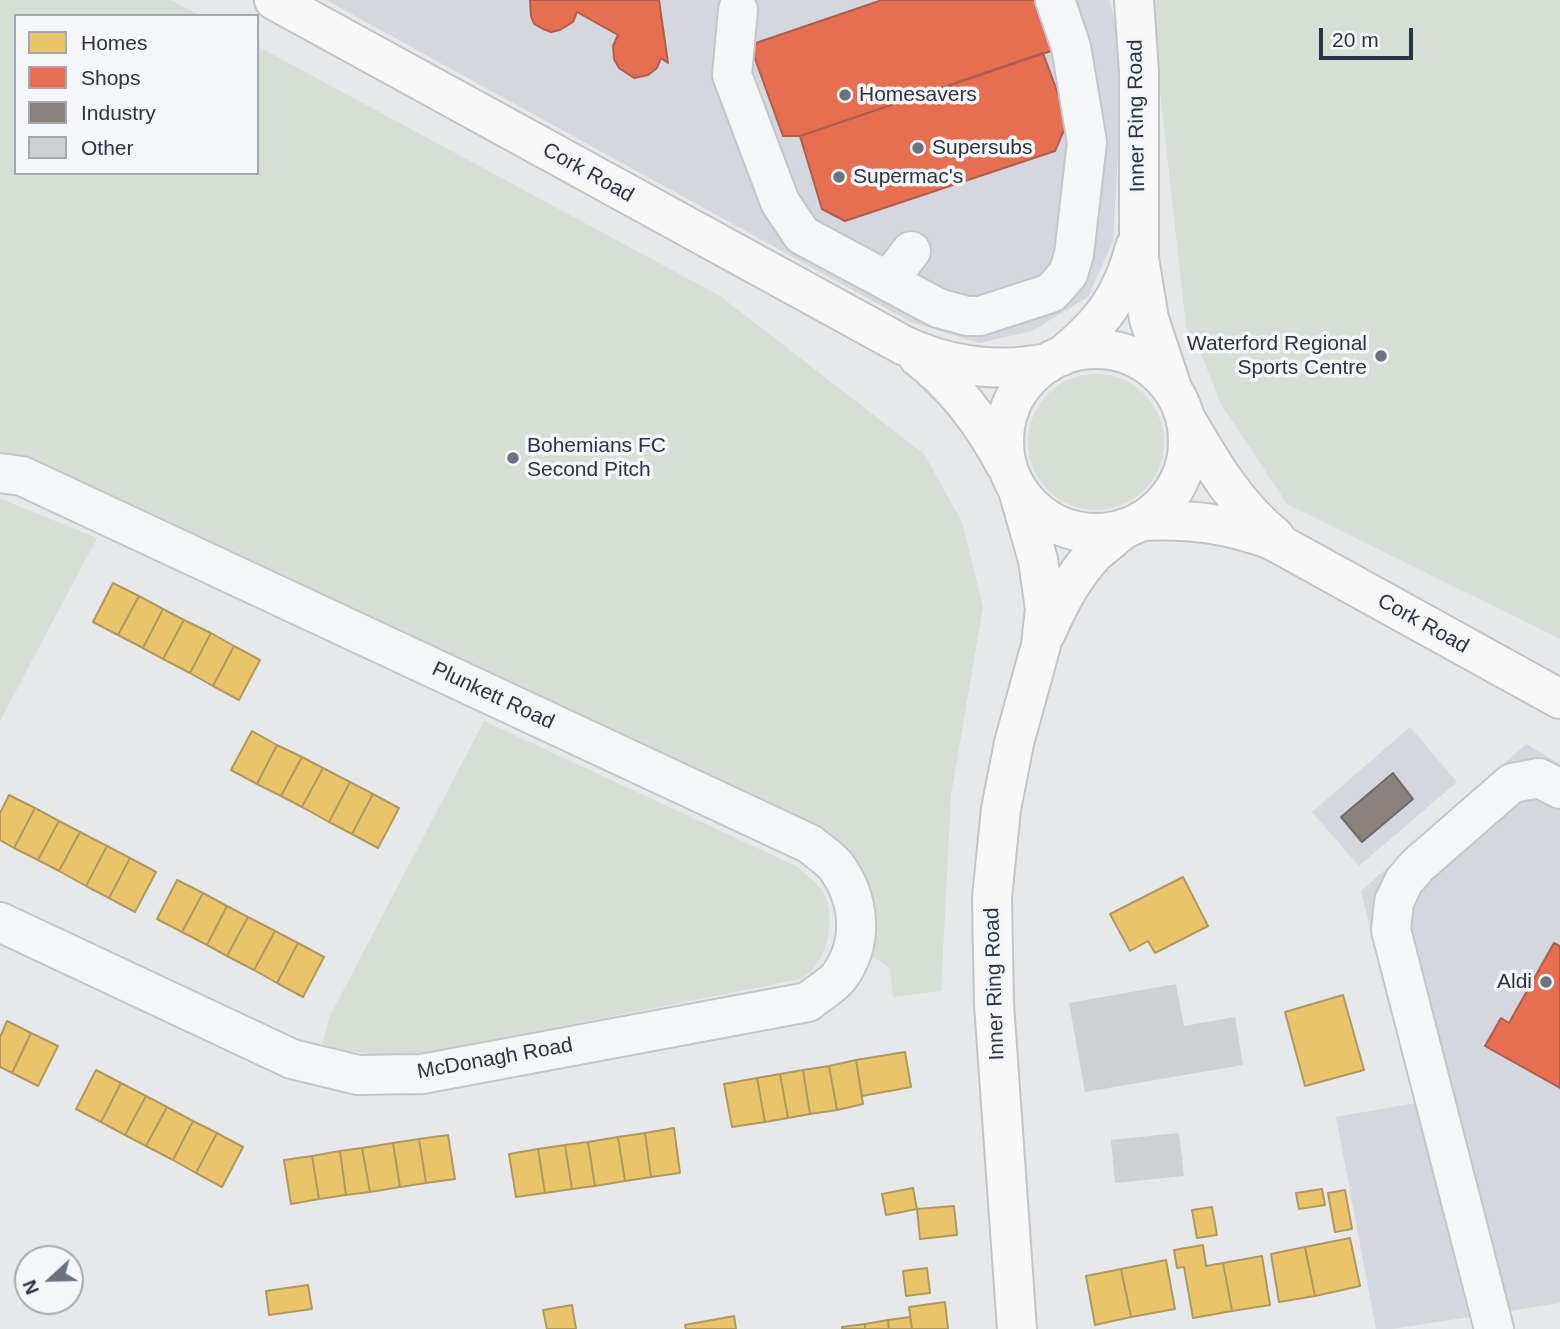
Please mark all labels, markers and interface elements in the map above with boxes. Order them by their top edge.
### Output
legend [14,14,259,175]
scale bar [1322,14,1416,58]
text: 20 m [1332,28,1379,51]
text: Homes [81,31,148,54]
street label: Inner Ring Road [1123,39,1151,193]
text: Shops [81,66,141,89]
place label: Homesavers [859,82,977,108]
marker: Homesavers [837,87,853,103]
text: Industry [81,101,156,124]
place label: Supersubs [932,135,1032,161]
text: Other [81,136,134,159]
street label: Cork Road [538,138,638,208]
marker: Supersubs [910,140,926,156]
place label: Supermac's [853,164,963,190]
marker: Supermac's [831,169,847,185]
place label: Waterford Regional Sports Centre [1187,331,1367,381]
marker: Waterford Regional Sports Centre [1373,348,1389,364]
place label: Bohemians FC Second Pitch [527,433,666,483]
marker: Bohemians FC Second Pitch [505,450,521,466]
street label: Cork Road [1373,589,1473,659]
street label: Plunkett Road [428,657,558,735]
street label: Inner Ring Road [980,907,1010,1061]
place label: Aldi [1497,969,1532,995]
marker: Aldi [1538,974,1554,990]
street label: McDonagh Road [415,1033,575,1085]
north arrow [14,1245,84,1315]
text: N [19,1277,43,1298]

